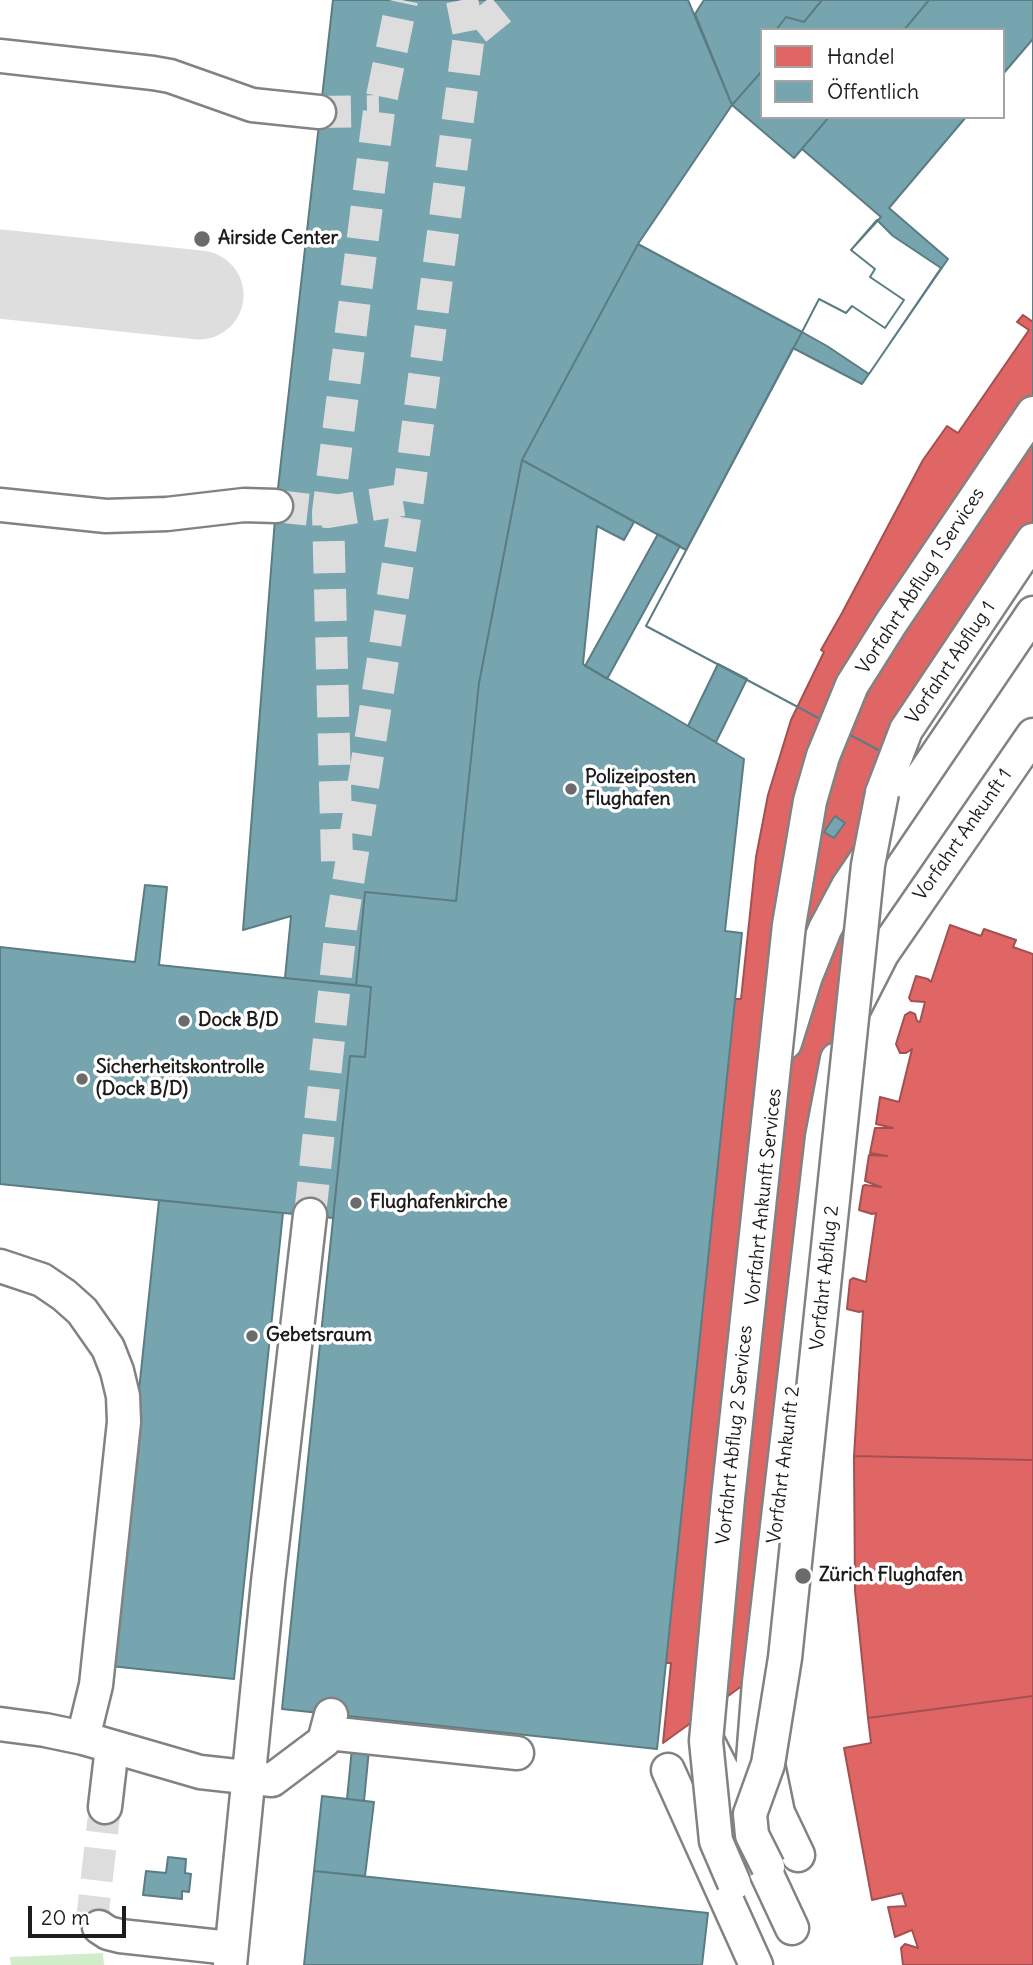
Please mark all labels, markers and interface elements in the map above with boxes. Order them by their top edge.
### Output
legend [760,28,1005,119]
text: Handel [827,43,895,70]
text: Öffentlich [827,78,919,105]
place label: Airside Center [218,228,338,250]
marker: Airside Center [192,229,212,249]
street label: Vorfahrt Abflug 1 Services [852,484,990,678]
street label: Vorfahrt Abflug 1 [902,597,1000,729]
street label: Vorfahrt Ankunft 1 [909,765,1017,905]
place label: Polizeiposten Flughafen [585,767,696,811]
marker: Polizeiposten Flughafen [563,781,579,797]
place label: Dock B/D [198,1010,279,1032]
marker: Dock B/D [176,1013,192,1029]
place label: Sicherheitskontrolle (Dock B/D) [96,1057,264,1101]
marker: Sicherheitskontrolle (Dock B/D) [74,1071,90,1087]
street label: Vorfahrt Ankunft Services [741,1087,787,1307]
place label: Flughafenkirche [370,1192,508,1214]
marker: Flughafenkirche [348,1195,364,1211]
street label: Vorfahrt Abflug 2 [806,1204,844,1352]
street label: Vorfahrt Abflug 2 Services [712,1324,758,1546]
place label: Gebetsraum [266,1325,372,1347]
marker: Gebetsraum [244,1328,260,1344]
street label: Vorfahrt Ankunft 2 [763,1385,805,1545]
place label: Zürich Flughafen [819,1565,963,1587]
marker: Zürich Flughafen [793,1566,813,1586]
scale bar [32,1892,130,1936]
text: 20 m [41,1904,90,1931]

